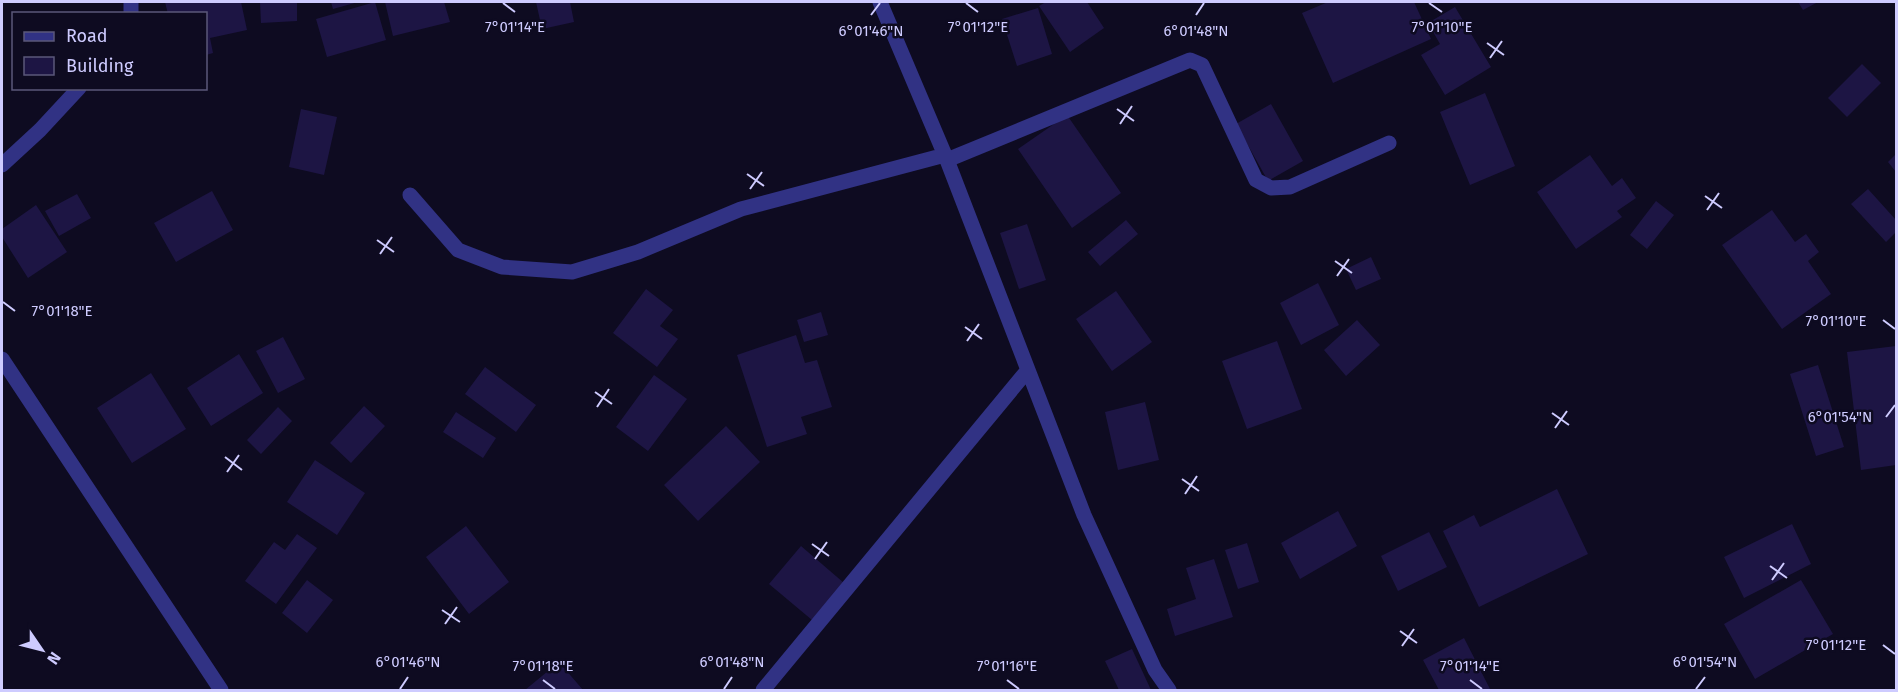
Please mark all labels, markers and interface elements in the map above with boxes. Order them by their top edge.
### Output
legend [12,12,207,90]
text: 7°01'14"E [485,18,545,36]
text: 7°01'12"E [948,18,1008,36]
text: 7°01'10"E [1411,18,1473,36]
text: 6°01'46"N [839,22,903,40]
text: 6°01'48"N [1163,22,1229,40]
text: Road [66,25,108,47]
text: Building [66,55,134,77]
text: 7°01'18"E [32,302,92,320]
text: 7°01'10"E [1805,312,1867,330]
text: 6°01'54"N [1808,408,1872,426]
north arrow [12,620,72,680]
text: 7°01'12"E [1806,636,1866,654]
text: N [43,649,65,668]
text: 6°01'46"N [376,653,440,671]
text: 6°01'48"N [699,653,765,671]
text: 6°01'54"N [1673,653,1737,671]
text: 7°01'18"E [513,657,573,675]
text: 7°01'16"E [977,657,1037,675]
text: 7°01'14"E [1440,657,1500,675]

